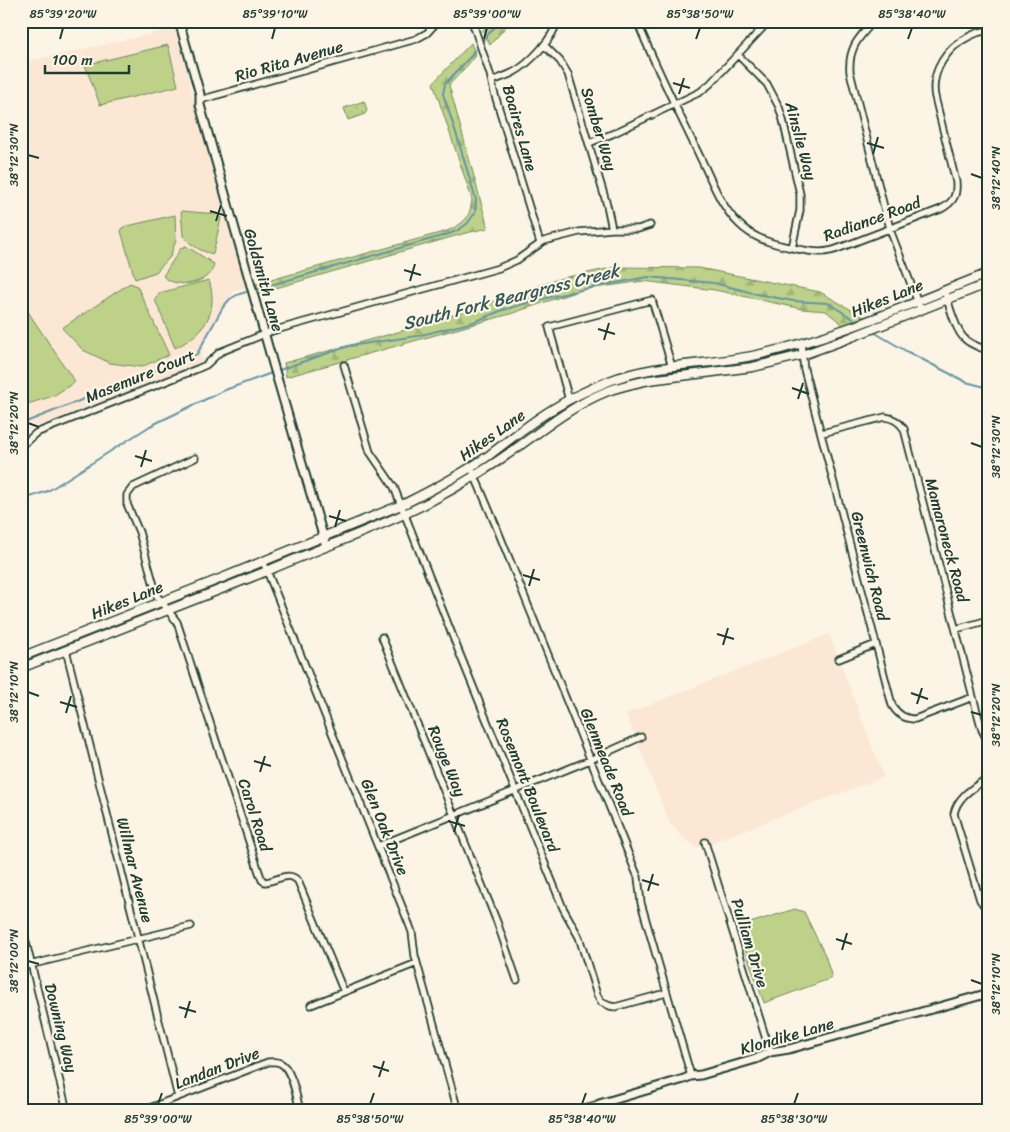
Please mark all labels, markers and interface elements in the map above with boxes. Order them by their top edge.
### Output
text: 85°39'20"W [30,3,97,25]
text: 85°39'10"W [242,3,308,25]
text: 85°39'00"W [453,3,522,25]
text: 85°38'50"W [666,3,734,25]
text: 85°38'40"W [878,3,946,25]
street label: Rio Rita Avenue [231,32,347,90]
scale bar [45,42,129,74]
text: 100 m [52,47,93,73]
street label: Boaires Lane [494,81,546,175]
street label: Somber Way [572,83,626,175]
street label: Ainslie Way [776,97,826,184]
text: 38°12'30"N [3,123,25,186]
text: 38°12'40"N [985,145,1007,210]
street label: Radiance Road [819,187,926,250]
street label: Goldsmith Lane [235,225,293,335]
water label: South Fork Beargrass Creek [399,254,625,339]
street label: Hikes Lane [846,270,928,326]
street label: Masemure Court [80,341,200,411]
text: 38°12'20"N [3,391,25,455]
street label: Hikes Lane [452,401,532,469]
text: 38°12'30"N [985,415,1007,478]
street label: Mamaroneck Road [916,475,978,607]
street label: Greenwich Road [842,508,898,625]
street label: Hikes Lane [86,572,168,628]
text: 38°12'10"N [3,661,25,723]
text: 38°12'20"N [985,683,1007,747]
street label: Glenmeade Road [572,703,643,822]
street label: Rosemont Boulevard [488,713,569,858]
street label: Rouge Way [419,721,475,802]
street label: Glen Oak Drive [352,774,418,880]
street label: Carol Road [230,775,281,857]
street label: Willmar Avenue [108,814,162,926]
street label: Pulliam Drive [723,895,777,991]
text: 38°12'00"N [3,928,25,993]
text: 38°12'10"N [985,953,1007,1015]
street label: Downing Way [36,980,86,1077]
street label: Klondike Lane [737,1009,837,1063]
street label: Landan Drive [170,1038,264,1098]
text: 85°39'00"W [124,1108,193,1130]
text: 85°38'50"W [336,1108,404,1130]
text: 85°38'40"W [548,1108,616,1130]
text: 85°38'30"W [761,1108,828,1130]

